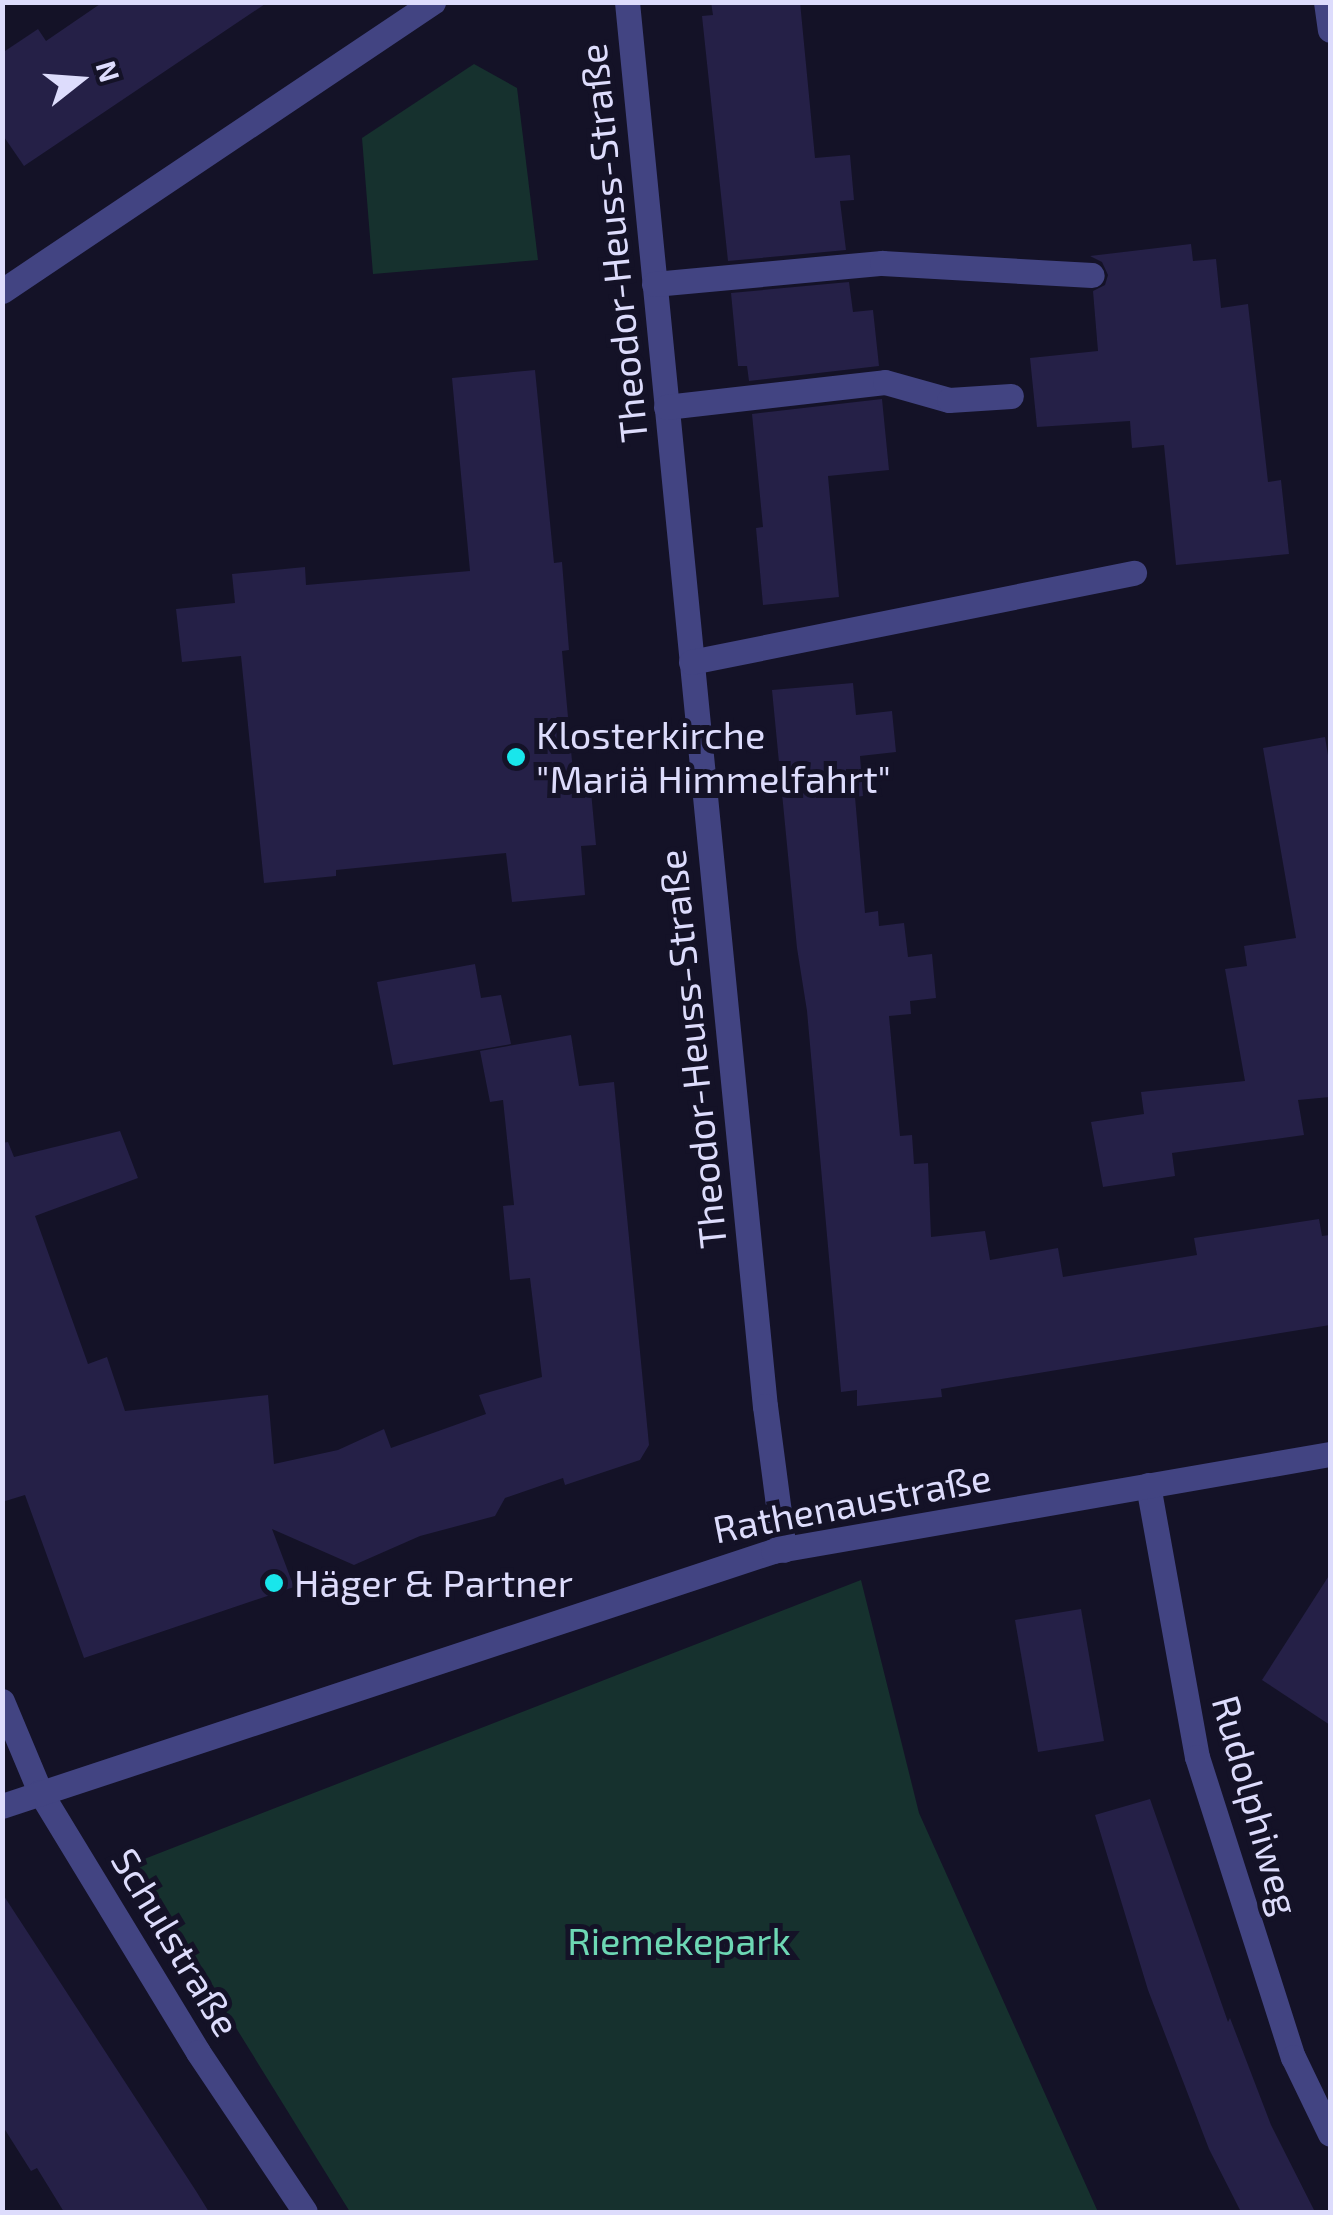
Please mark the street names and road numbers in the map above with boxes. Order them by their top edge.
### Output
street label: Theodor-Heuss-Straße [569,41,657,445]
street label: Theodor-Heuss-Straße [648,847,736,1251]
street label: Rathenaustraße [709,1454,995,1552]
street label: Rudolphiweg [1203,1690,1309,1920]
street label: Schulstraße [102,1840,250,2044]

